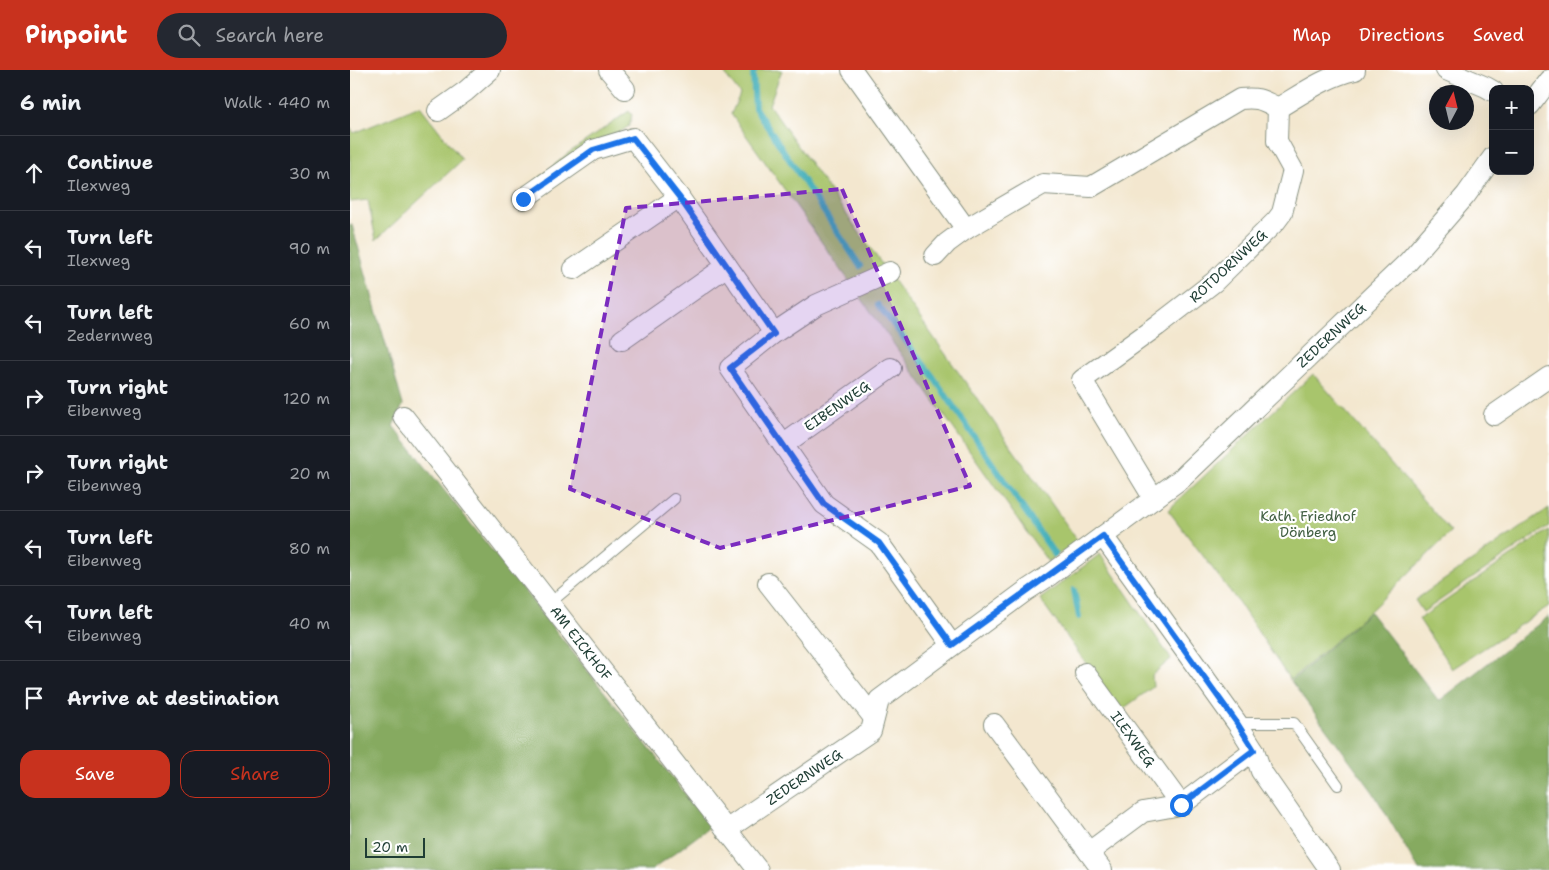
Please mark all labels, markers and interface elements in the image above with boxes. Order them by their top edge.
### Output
search box [157,13,507,58]
text: Pinpoint [25,19,127,51]
icon: search [175,21,203,49]
text: Search here [215,23,324,48]
text: Map [1293,23,1331,47]
text: Directions [1359,23,1445,47]
text: Saved [1473,23,1524,47]
north arrow [1429,85,1474,130]
map controls [1489,85,1534,175]
button: + [1489,85,1534,130]
text: 6 min [20,89,81,117]
text: Walk · 440 m [224,92,330,113]
button: − [1489,130,1534,175]
text: Continue [67,150,153,175]
icon: ahead [20,159,48,187]
text: 30 m [289,163,330,184]
text: Ilexweg [67,175,130,196]
route end [512,188,535,211]
text: Turn left [67,225,153,250]
street label: ROTDORNWEG [1185,225,1271,307]
icon: left [20,234,48,262]
text: 90 m [289,238,330,259]
text: Ilexweg [67,250,130,271]
street label: ZEDERNWEG [1293,298,1370,372]
text: Turn left [67,300,153,325]
icon: left [20,309,48,337]
text: 60 m [289,313,330,334]
text: Zedernweg [67,325,153,346]
text: Turn right [67,375,168,400]
street label: EIBENWEG [800,376,874,435]
icon: right [20,384,48,412]
text: 120 m [283,388,330,409]
text: Eibenweg [67,400,142,421]
text: Turn right [67,450,168,475]
icon: right [20,459,48,487]
text: 20 m [289,463,330,484]
text: Eibenweg [67,475,142,496]
park label: Kath. Friedhof Dönberg [1260,507,1357,541]
text: Turn left [67,525,153,550]
icon: left [20,534,48,562]
text: 80 m [289,538,330,559]
text: Eibenweg [67,550,142,571]
text: Turn left [67,600,153,625]
street label: AM EICKHOF [546,602,616,684]
icon: left [20,609,48,637]
text: 40 m [288,613,330,634]
text: Eibenweg [67,625,142,646]
icon: arrive [20,684,48,712]
text: Arrive at destination [67,686,279,711]
street label: ILEXWEG [1107,708,1160,771]
street label: ZEDERNWEG [763,745,846,809]
button: Save [20,750,170,798]
button: Share [180,750,330,798]
route start [1170,794,1193,817]
scale bar [365,835,425,858]
text: 20 m [372,838,408,856]

